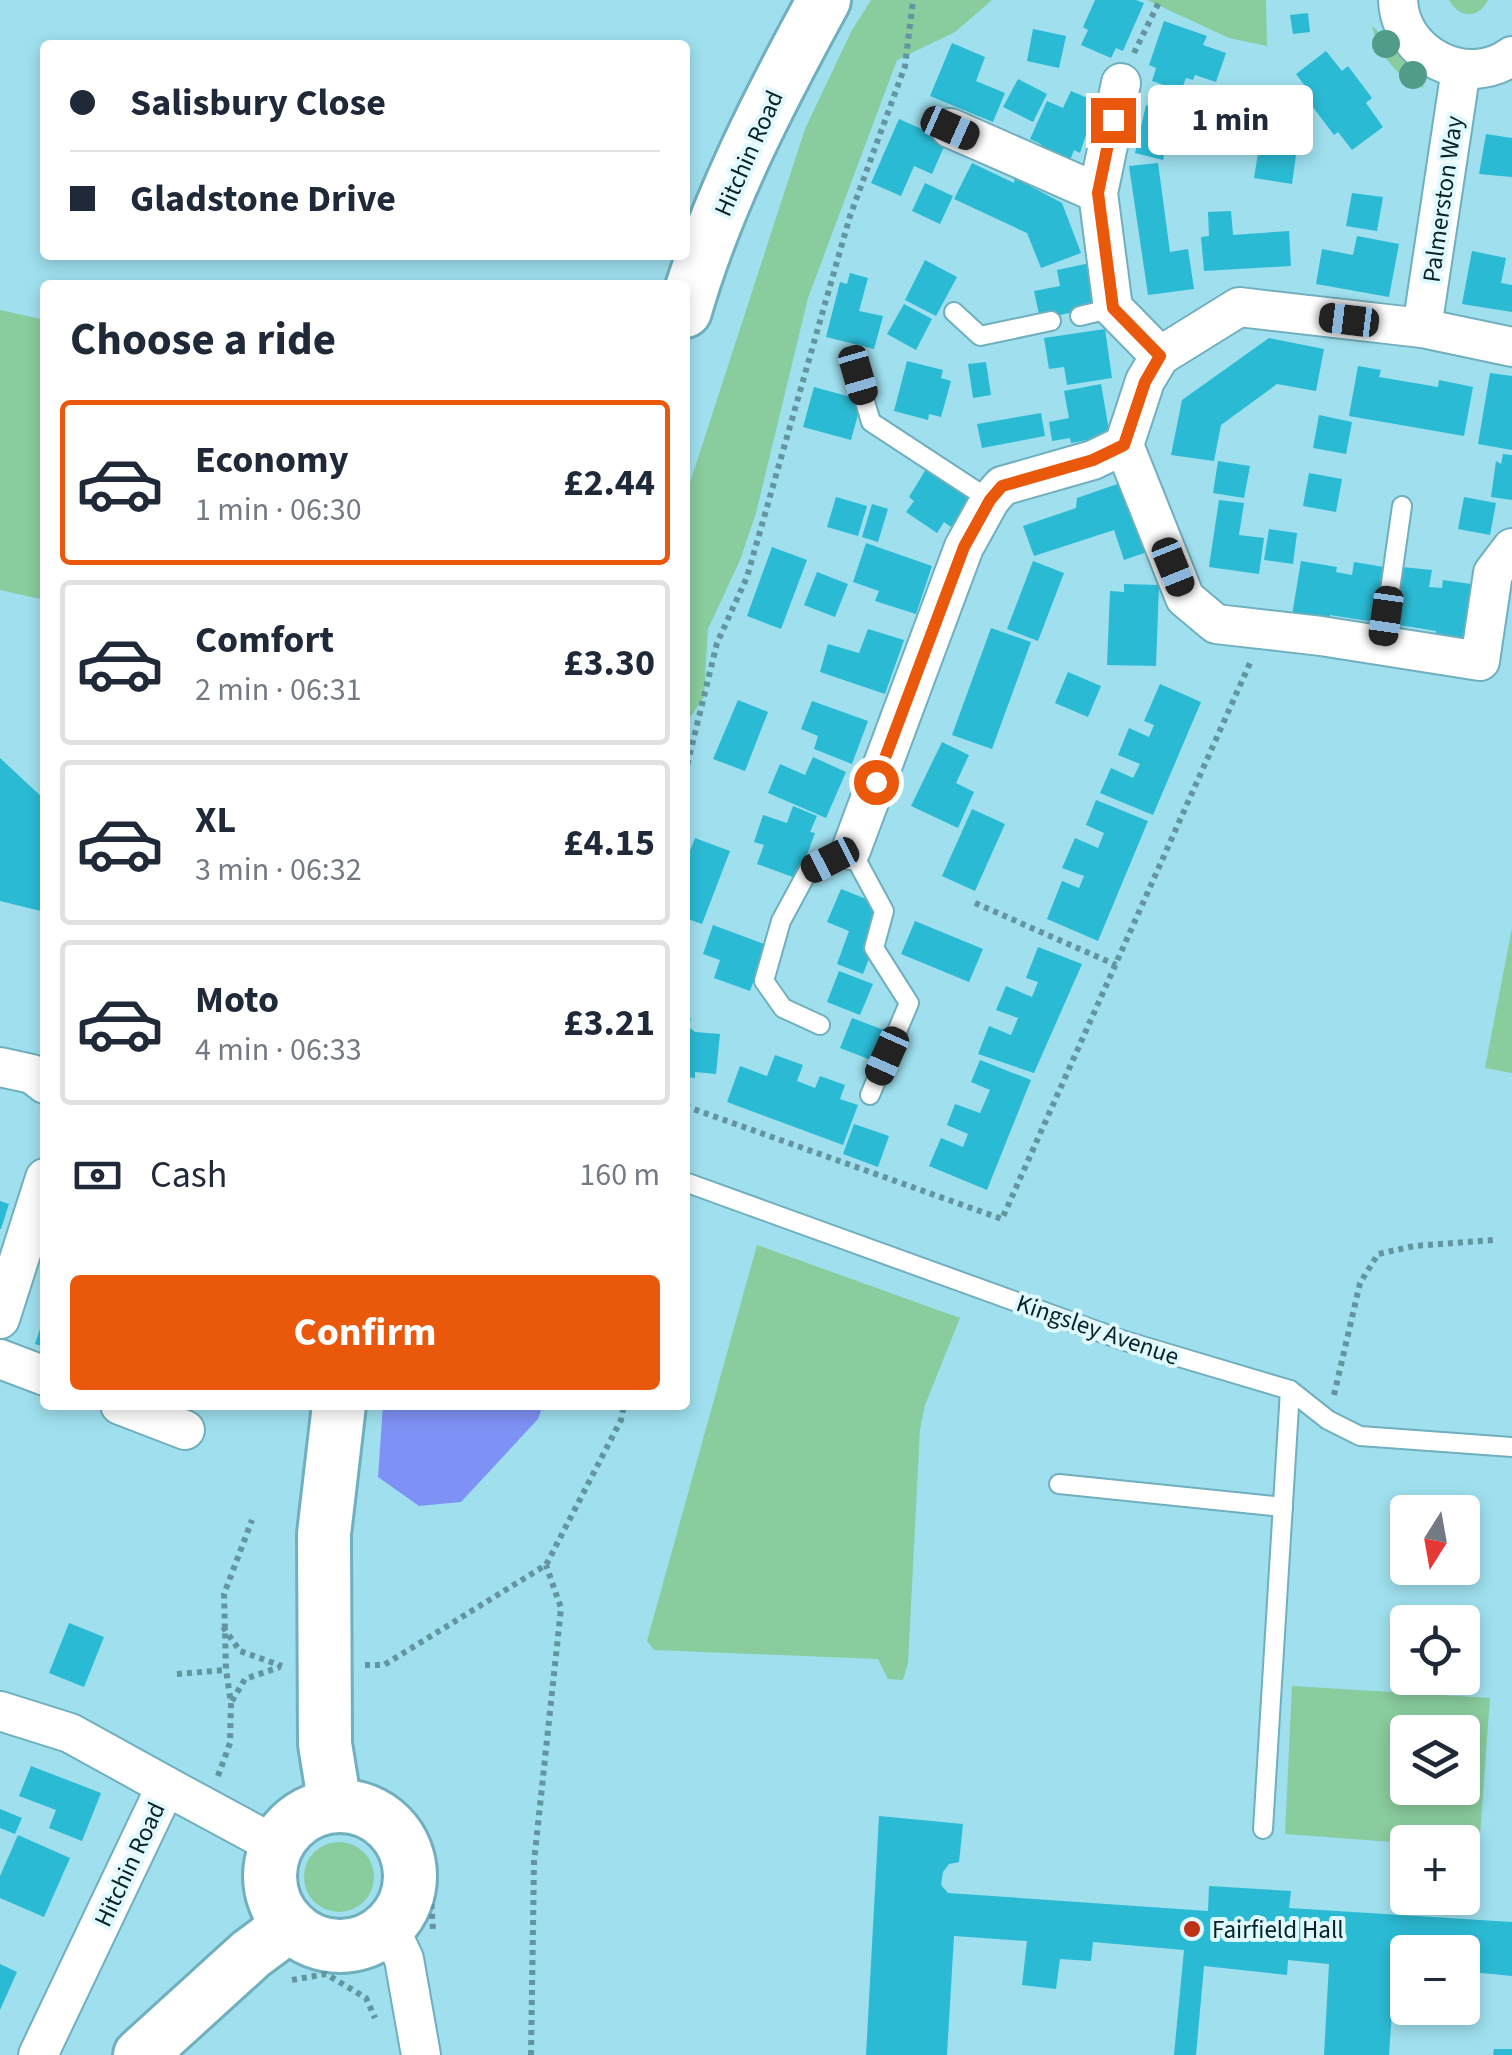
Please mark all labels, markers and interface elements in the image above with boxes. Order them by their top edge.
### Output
text: Salisbury Close [130,76,386,130]
street label: Hitchin Road [705,85,793,222]
callout: 1 min [1148,85,1313,155]
text: 1 min [1192,97,1269,143]
route end [1091,98,1136,143]
car [916,102,984,154]
street label: Palmerston Way [1414,113,1473,285]
text: Gladstone Drive [130,172,396,226]
car [1317,301,1381,339]
text: Choose a ride [70,308,336,372]
car [835,342,881,408]
text: Economy [195,433,348,487]
icon: car [75,438,165,528]
text: £2.44 [563,456,655,510]
text: 1 min · 06:30 [195,487,362,533]
car [1148,534,1198,600]
car [1367,584,1405,648]
text: Comfort [195,613,334,667]
icon: car [75,618,165,708]
text: £3.30 [563,636,655,690]
text: 2 min · 06:31 [195,667,362,713]
route start [854,760,899,805]
text: XL [195,793,236,847]
icon: car [75,798,165,888]
text: £4.15 [563,816,655,870]
car [796,833,864,887]
text: 3 min · 06:32 [195,847,362,893]
text: Moto [195,973,279,1027]
icon: car [75,978,165,1068]
text: £3.21 [563,996,655,1050]
car [861,1022,913,1090]
text: 4 min · 06:33 [195,1027,362,1073]
icon: cash [70,1148,125,1203]
text: Cash [150,1148,227,1202]
text: 160 m [579,1152,660,1198]
button: Confirm [70,1275,660,1390]
street label: Kingsley Avenue [1011,1285,1184,1375]
north arrow [1390,1495,1480,1585]
map controls [1390,1495,1480,2025]
button: locate [1390,1605,1480,1695]
button: layers [1390,1715,1480,1805]
street label: Hitchin Road [85,1796,175,1933]
button: + [1390,1825,1480,1915]
place label: Fairfield Hall [1212,1912,1344,1948]
marker: Fairfield Hall [1181,1918,1203,1940]
button: − [1390,1935,1480,2025]

